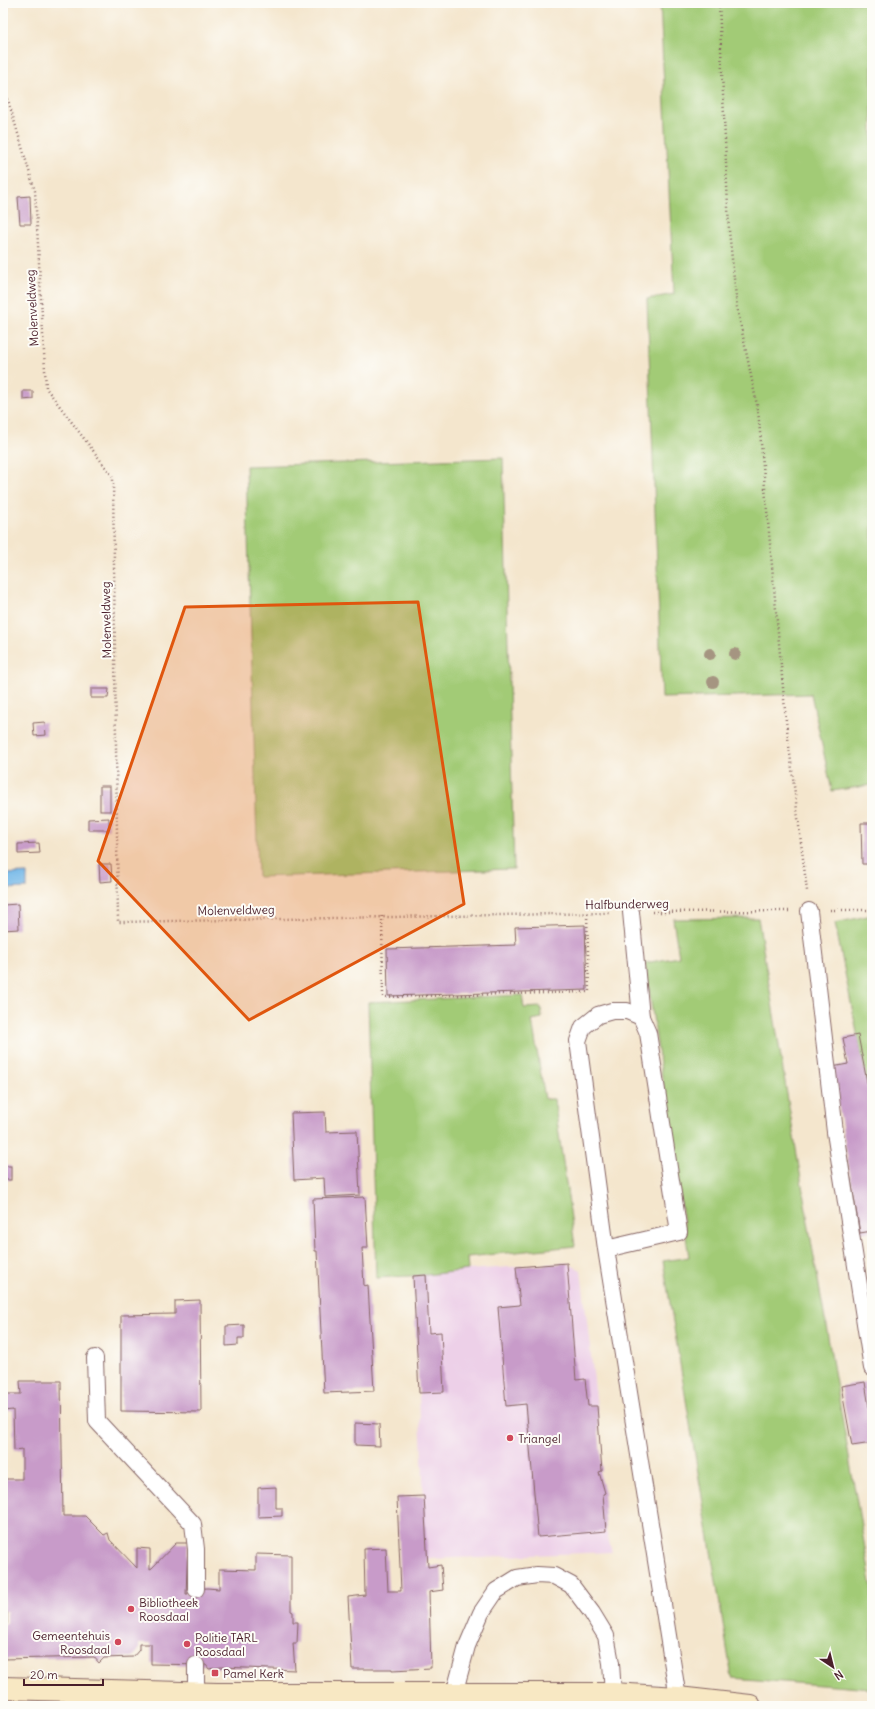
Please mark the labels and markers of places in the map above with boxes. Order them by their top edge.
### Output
place label: Triangel [518,1431,561,1446]
marker: Triangel [505,1433,515,1443]
place label: Bibliotheek Roosdaal [139,1595,198,1624]
marker: Bibliotheek Roosdaal [126,1604,136,1614]
place label: Gemeentehuis Roosdaal [32,1628,110,1657]
place label: Politie TARL Roosdaal [195,1630,258,1659]
marker: Gemeentehuis Roosdaal [113,1637,123,1647]
marker: Politie TARL Roosdaal [182,1639,192,1649]
place label: Pamel Kerk [223,1666,284,1681]
marker: Pamel Kerk [210,1668,220,1678]

